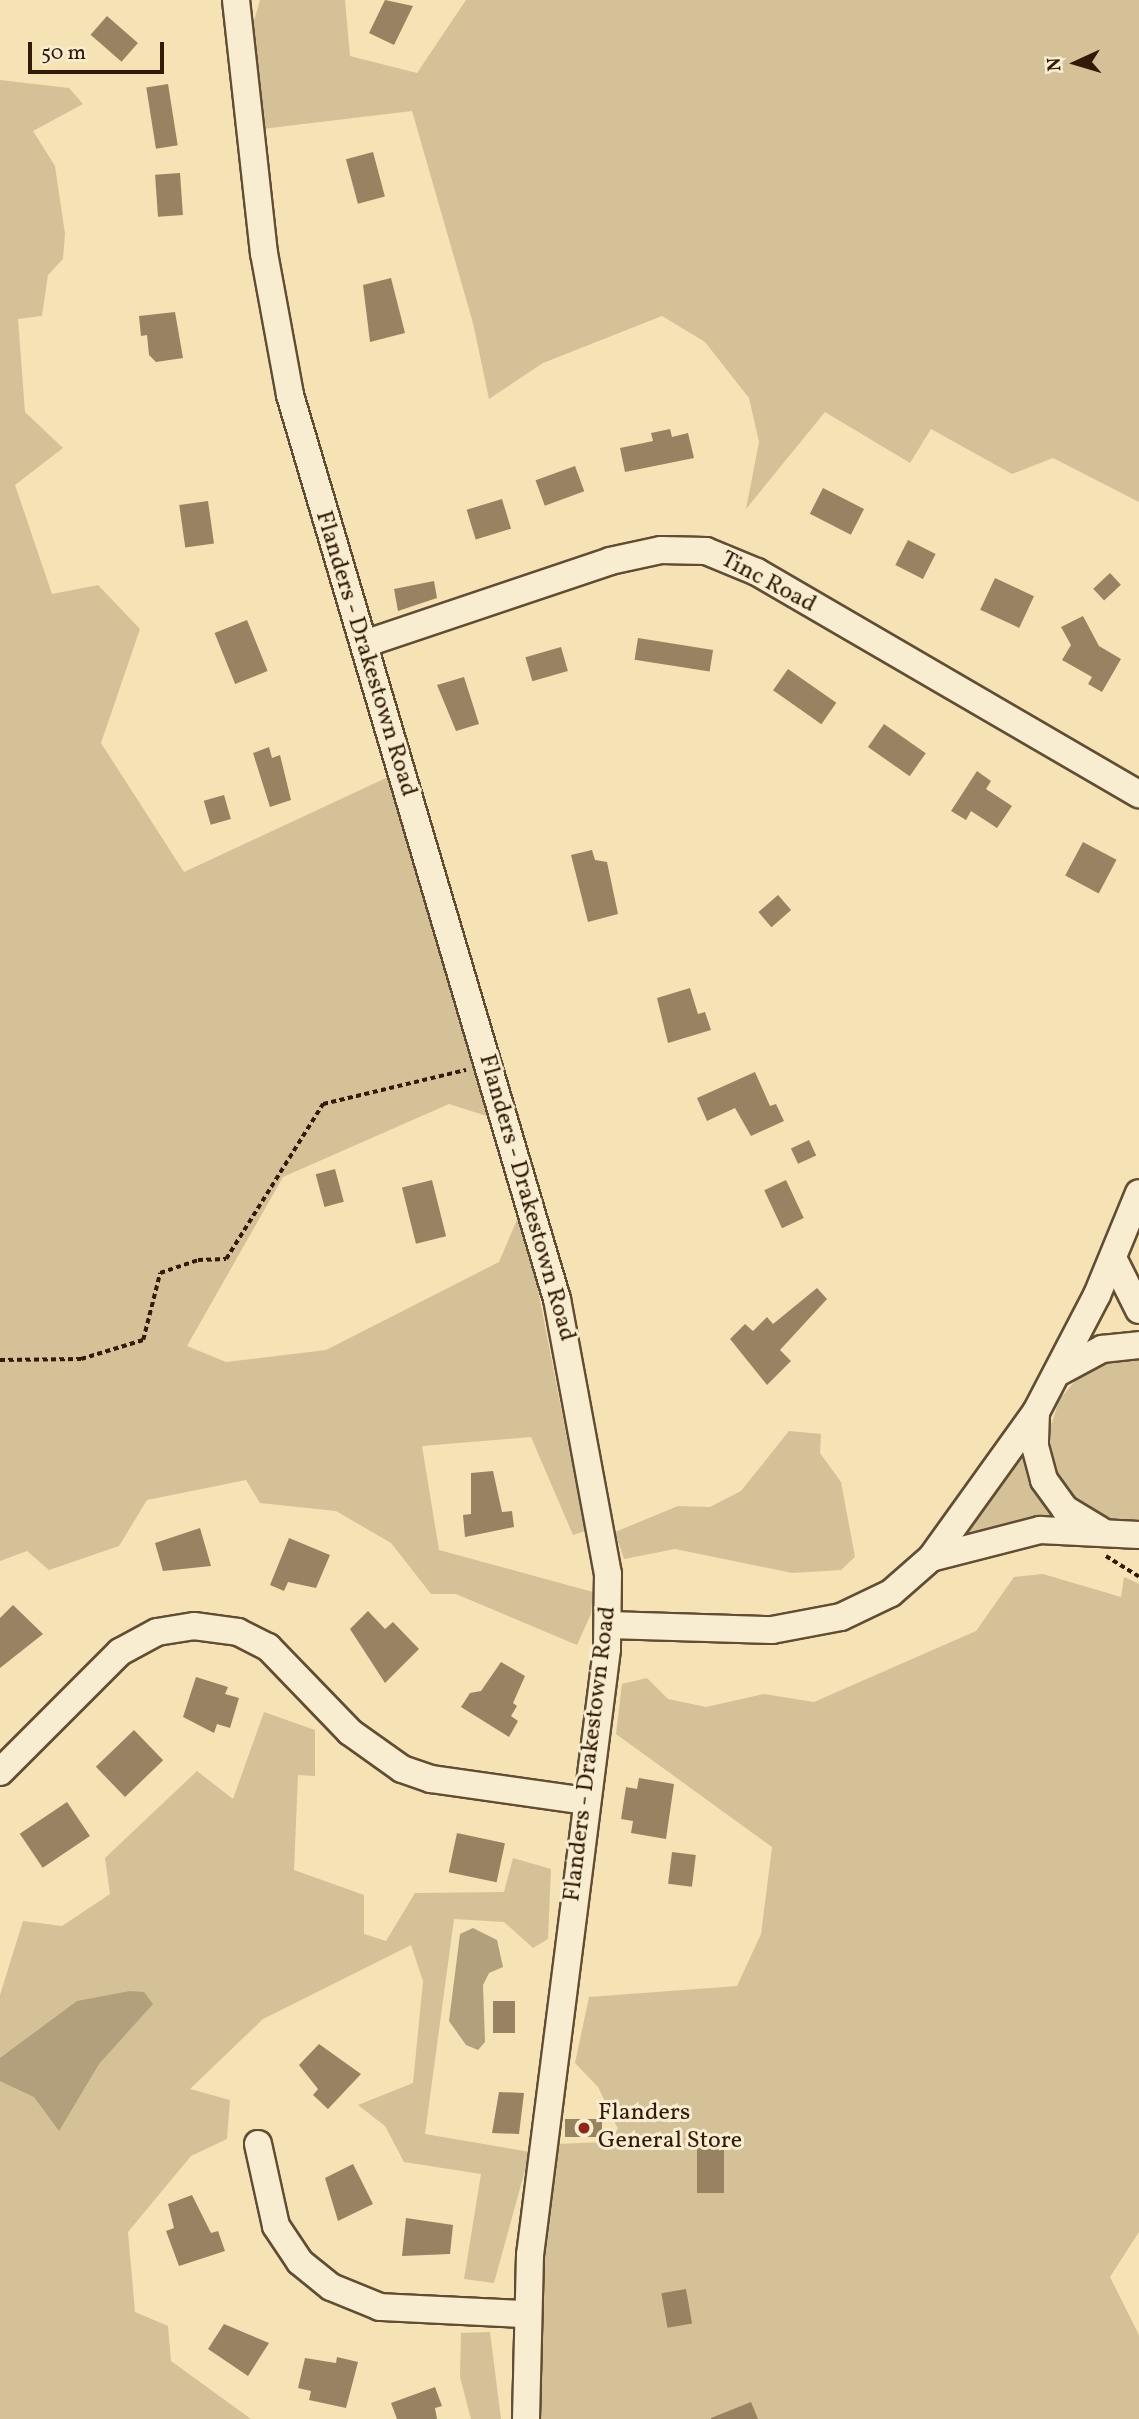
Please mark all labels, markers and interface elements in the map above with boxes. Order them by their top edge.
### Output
scale bar [32,28,168,72]
north arrow [1041,28,1111,98]
text: 50 m [41,39,86,68]
text: N [1042,57,1069,72]
street label: Flanders - Drakestown Road [308,507,422,801]
street label: Tinc Road [715,546,821,620]
street label: Flanders - Drakestown Road [471,1051,581,1345]
street label: Flanders - Drakestown Road [559,1604,623,1904]
place label: Flanders General Store [598,2100,742,2156]
marker: Flanders General Store [576,2120,592,2136]

